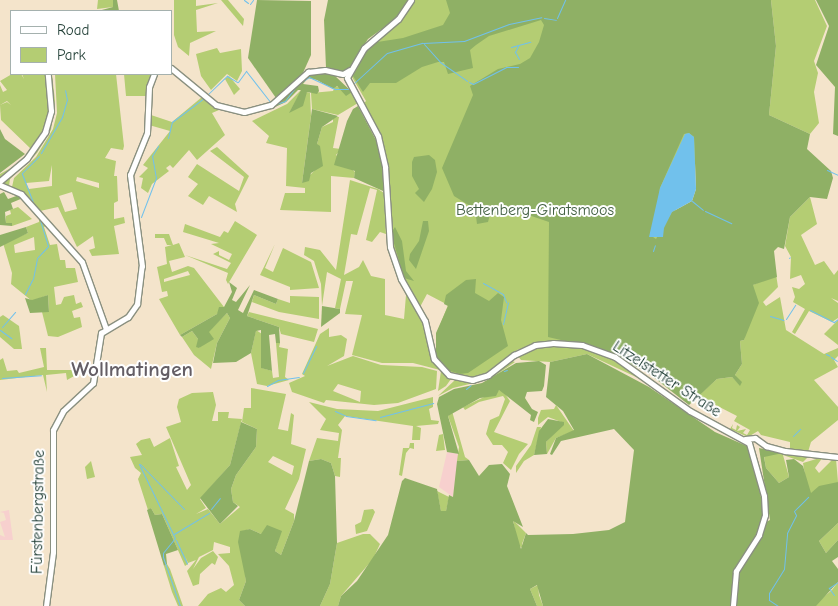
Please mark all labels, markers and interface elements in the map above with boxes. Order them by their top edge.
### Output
legend [10,10,172,75]
text: Road [57,21,89,39]
text: Park [57,46,86,64]
park label: Bettenberg-Giratsmoos [456,200,614,220]
street label: Litzelstetter Straße [609,337,725,421]
district label: Wollmatingen [71,356,193,382]
street label: Fürstenbergstraße [27,450,49,574]

